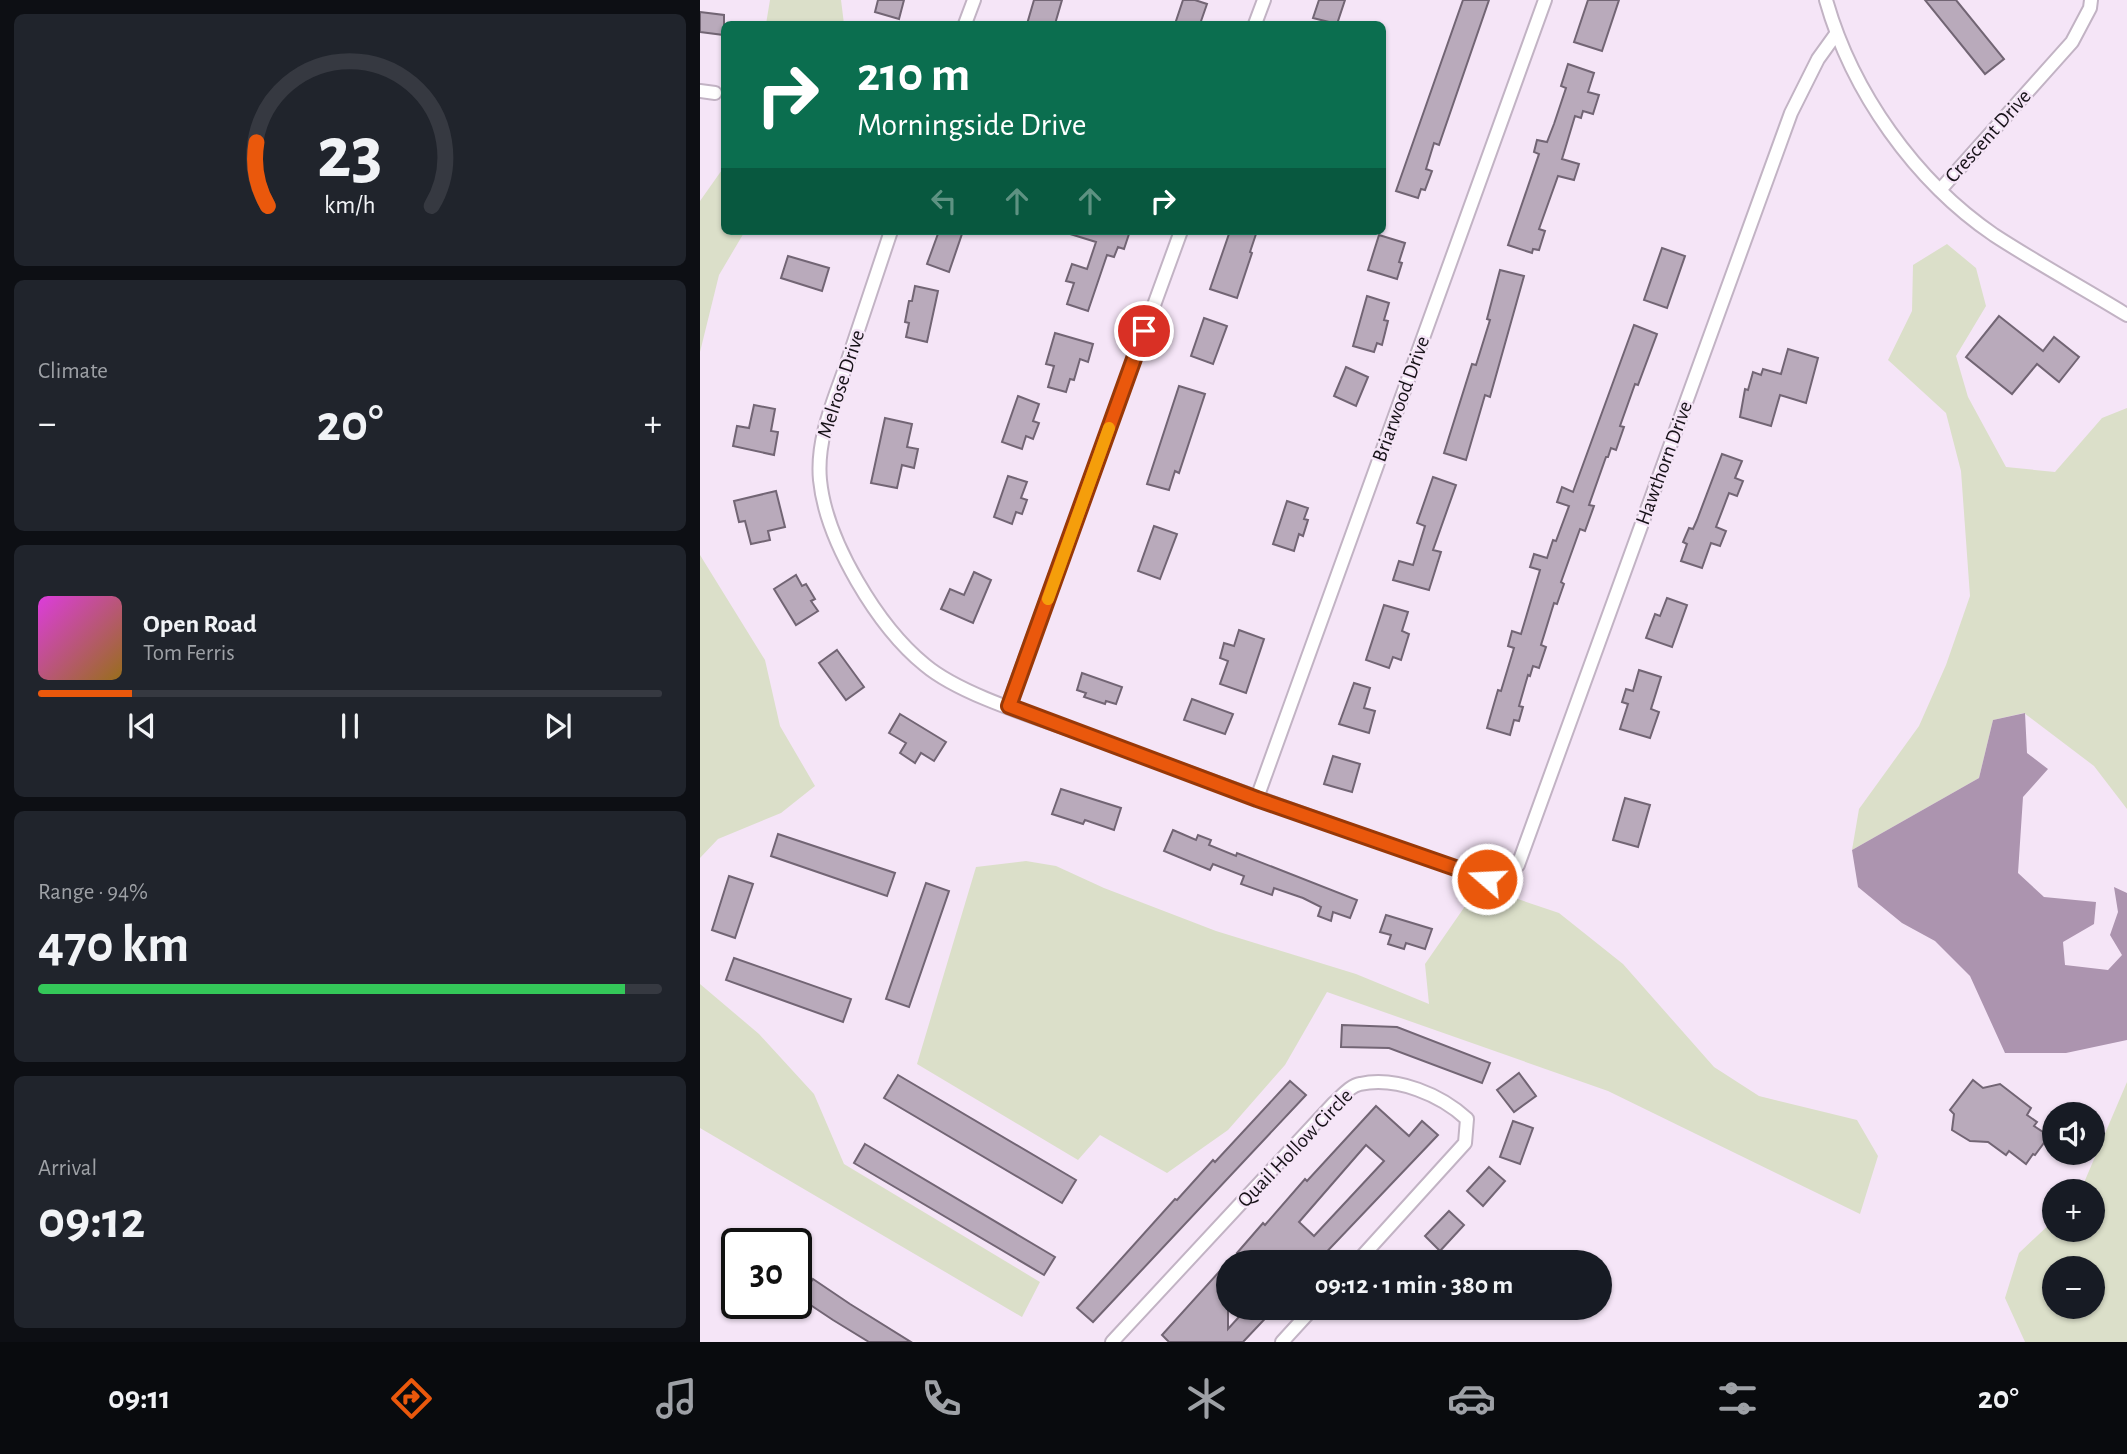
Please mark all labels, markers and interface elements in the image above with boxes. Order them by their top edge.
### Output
icon: right [742,49,833,140]
text: 210 m [857,51,970,100]
street label: Crescent Drive [1941,85,2035,187]
text: Morningside Drive [857,109,1086,141]
text: 23 [317,118,383,191]
icon: left [925,182,963,220]
icon: ahead [998,182,1036,220]
icon: ahead [1071,182,1109,220]
icon: right [1144,182,1182,220]
text: km/h [324,193,376,218]
pin [1114,301,1174,361]
icon: arrive [1125,312,1163,350]
street label: Melrose Drive [814,327,868,441]
street label: Briarwood Drive [1369,333,1433,465]
text: Climate [38,360,108,383]
text: 20° [317,398,383,450]
street label: Hawthorn Drive [1632,398,1696,528]
text: − [38,405,56,443]
text: + [644,405,662,443]
text: Open Road [143,611,257,637]
text: Tom Ferris [143,642,235,665]
icon: previous [123,707,161,745]
icon: pause [331,707,369,745]
icon: next [539,707,577,745]
position arrow [1450,842,1524,916]
text: Range · 94% [38,881,148,904]
text: 470 km [38,919,189,971]
street label: Quail Hollow Circle [1233,1085,1357,1211]
map controls [2042,1102,2105,1319]
button: sound [2042,1102,2105,1165]
text: Arrival [38,1157,97,1180]
button: + [2042,1179,2105,1242]
text: 09:12 [38,1195,145,1247]
speed limit sign: 30 [721,1228,812,1319]
button: − [2042,1256,2105,1319]
text: 09:12 · 1 min · 380 m [1315,1272,1513,1298]
icon: directions [387,1374,436,1423]
icon: music [652,1374,701,1423]
icon: phone [917,1374,966,1423]
icon: climate [1182,1374,1231,1423]
icon: car [1447,1374,1496,1423]
icon: filters [1713,1374,1762,1423]
text: 09:11 [108,1382,171,1414]
text: 20° [1978,1382,2019,1414]

